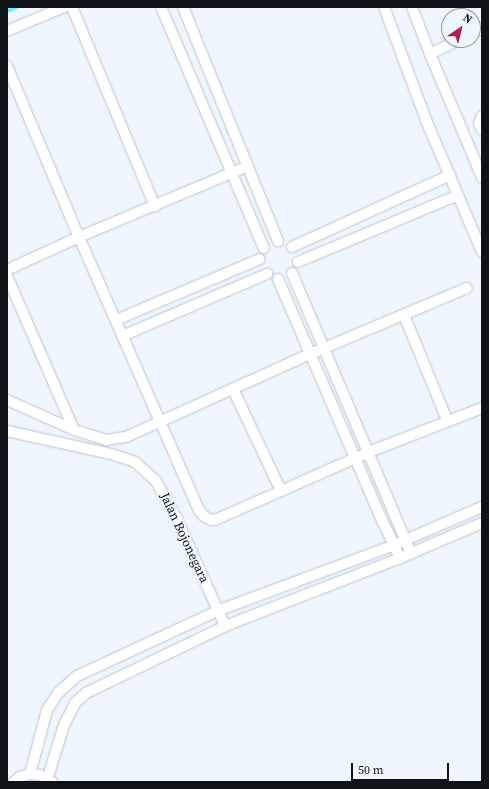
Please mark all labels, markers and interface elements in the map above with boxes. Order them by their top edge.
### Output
north arrow [441,8,481,48]
text: N [460,10,475,27]
street label: Jalan Bojonegara [156,490,212,586]
scale bar [353,755,451,781]
text: 50 m [358,762,384,778]

